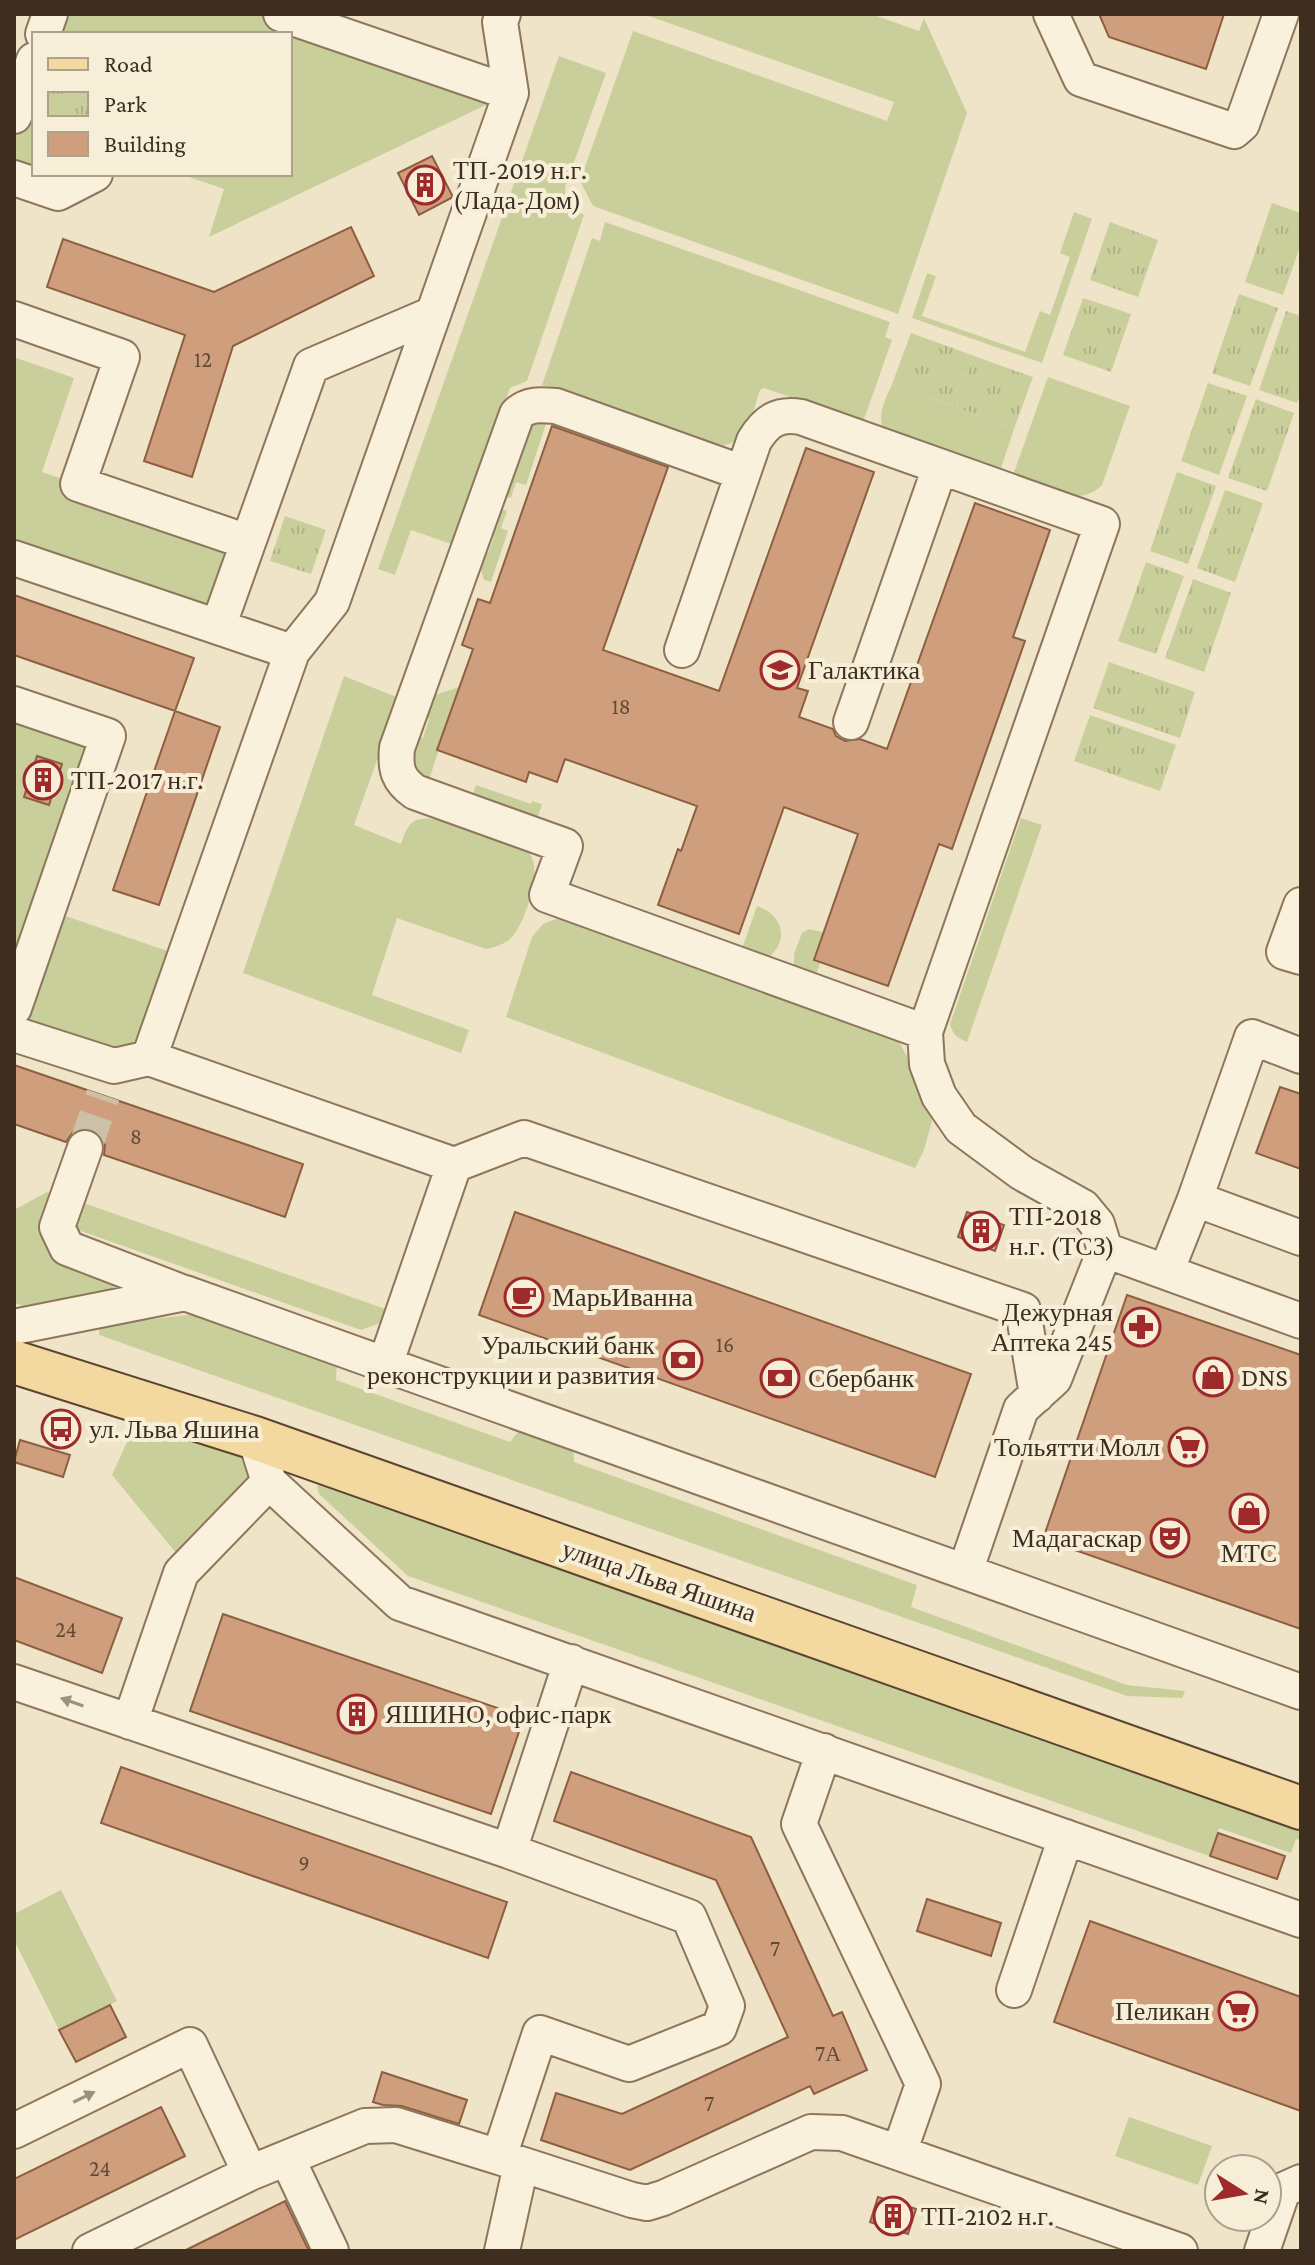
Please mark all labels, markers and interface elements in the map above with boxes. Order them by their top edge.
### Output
legend [32,32,292,176]
text: Road [104,50,153,77]
text: Park [104,90,147,117]
text: Building [104,130,186,157]
place label: ТП-2019 н.г. (Лада-Дом) [453,156,587,215]
building icon: ТП-2019 н.г. (Лада-Дом) [404,164,446,206]
house number: 12 [194,347,212,372]
school or university icon: Галактика [759,649,801,691]
place label: Галактика [808,656,920,685]
house number: 18 [611,694,631,719]
building icon: ТП-2017 н.г. [22,759,64,801]
place label: ТП-2017 н.г. [71,766,204,795]
house number: 8 [130,1124,142,1149]
place label: ТП-2018 н.г. (ТСЗ) [1009,1202,1115,1261]
building icon: ТП-2018 н.г. (ТСЗ) [960,1210,1002,1252]
cafe icon: МарьИванна [503,1276,545,1318]
place label: МарьИванна [552,1283,694,1312]
place label: Дежурная Аптека 245 [991,1298,1113,1357]
pharmacy icon: Дежурная Аптека 245 [1120,1306,1162,1348]
place label: Уральский банк реконструкции и развития [367,1331,655,1390]
house number: 16 [716,1332,734,1357]
bank icon: Уральский банк реконструкции и развития [662,1339,704,1381]
shop icon: DNS [1192,1356,1234,1398]
bank icon: Сбербанк [759,1357,801,1399]
place label: DNS [1241,1363,1288,1392]
place label: Сбербанк [808,1364,915,1393]
bus stop icon: ул. Льва Яшина [40,1408,82,1450]
place label: ул. Льва Яшина [89,1415,260,1444]
supermarket icon: Тольятти Молл [1167,1426,1209,1468]
place label: Тольятти Молл [994,1433,1160,1462]
shop icon: МТС [1228,1492,1270,1534]
theatre icon: Мадагаскар [1149,1517,1191,1559]
place label: Мадагаскар [1012,1524,1142,1553]
street label: улица Льва Яшина [558,1534,760,1628]
place label: МТС [1221,1539,1277,1568]
house number: 24 [55,1617,77,1642]
building icon: ЯШИНО, офис-парк [336,1693,378,1735]
one-way arrow [60,1695,84,1708]
place label: ЯШИНО, офис-парк [385,1700,612,1729]
house number: 9 [298,1851,310,1876]
house number: 7 [770,1936,780,1961]
supermarket icon: Пеликан [1217,1990,1259,2032]
place label: Пеликан [1115,1997,1210,2026]
house number: 7А [815,2041,841,2066]
one-way arrow [73,2090,96,2103]
house number: 7 [704,2091,714,2116]
north arrow [1203,2153,1283,2233]
house number: 24 [89,2156,111,2181]
text: N [1248,2187,1276,2206]
building icon: ТП-2102 н.г. [872,2195,914,2237]
place label: ТП-2102 н.г. [921,2202,1054,2231]

